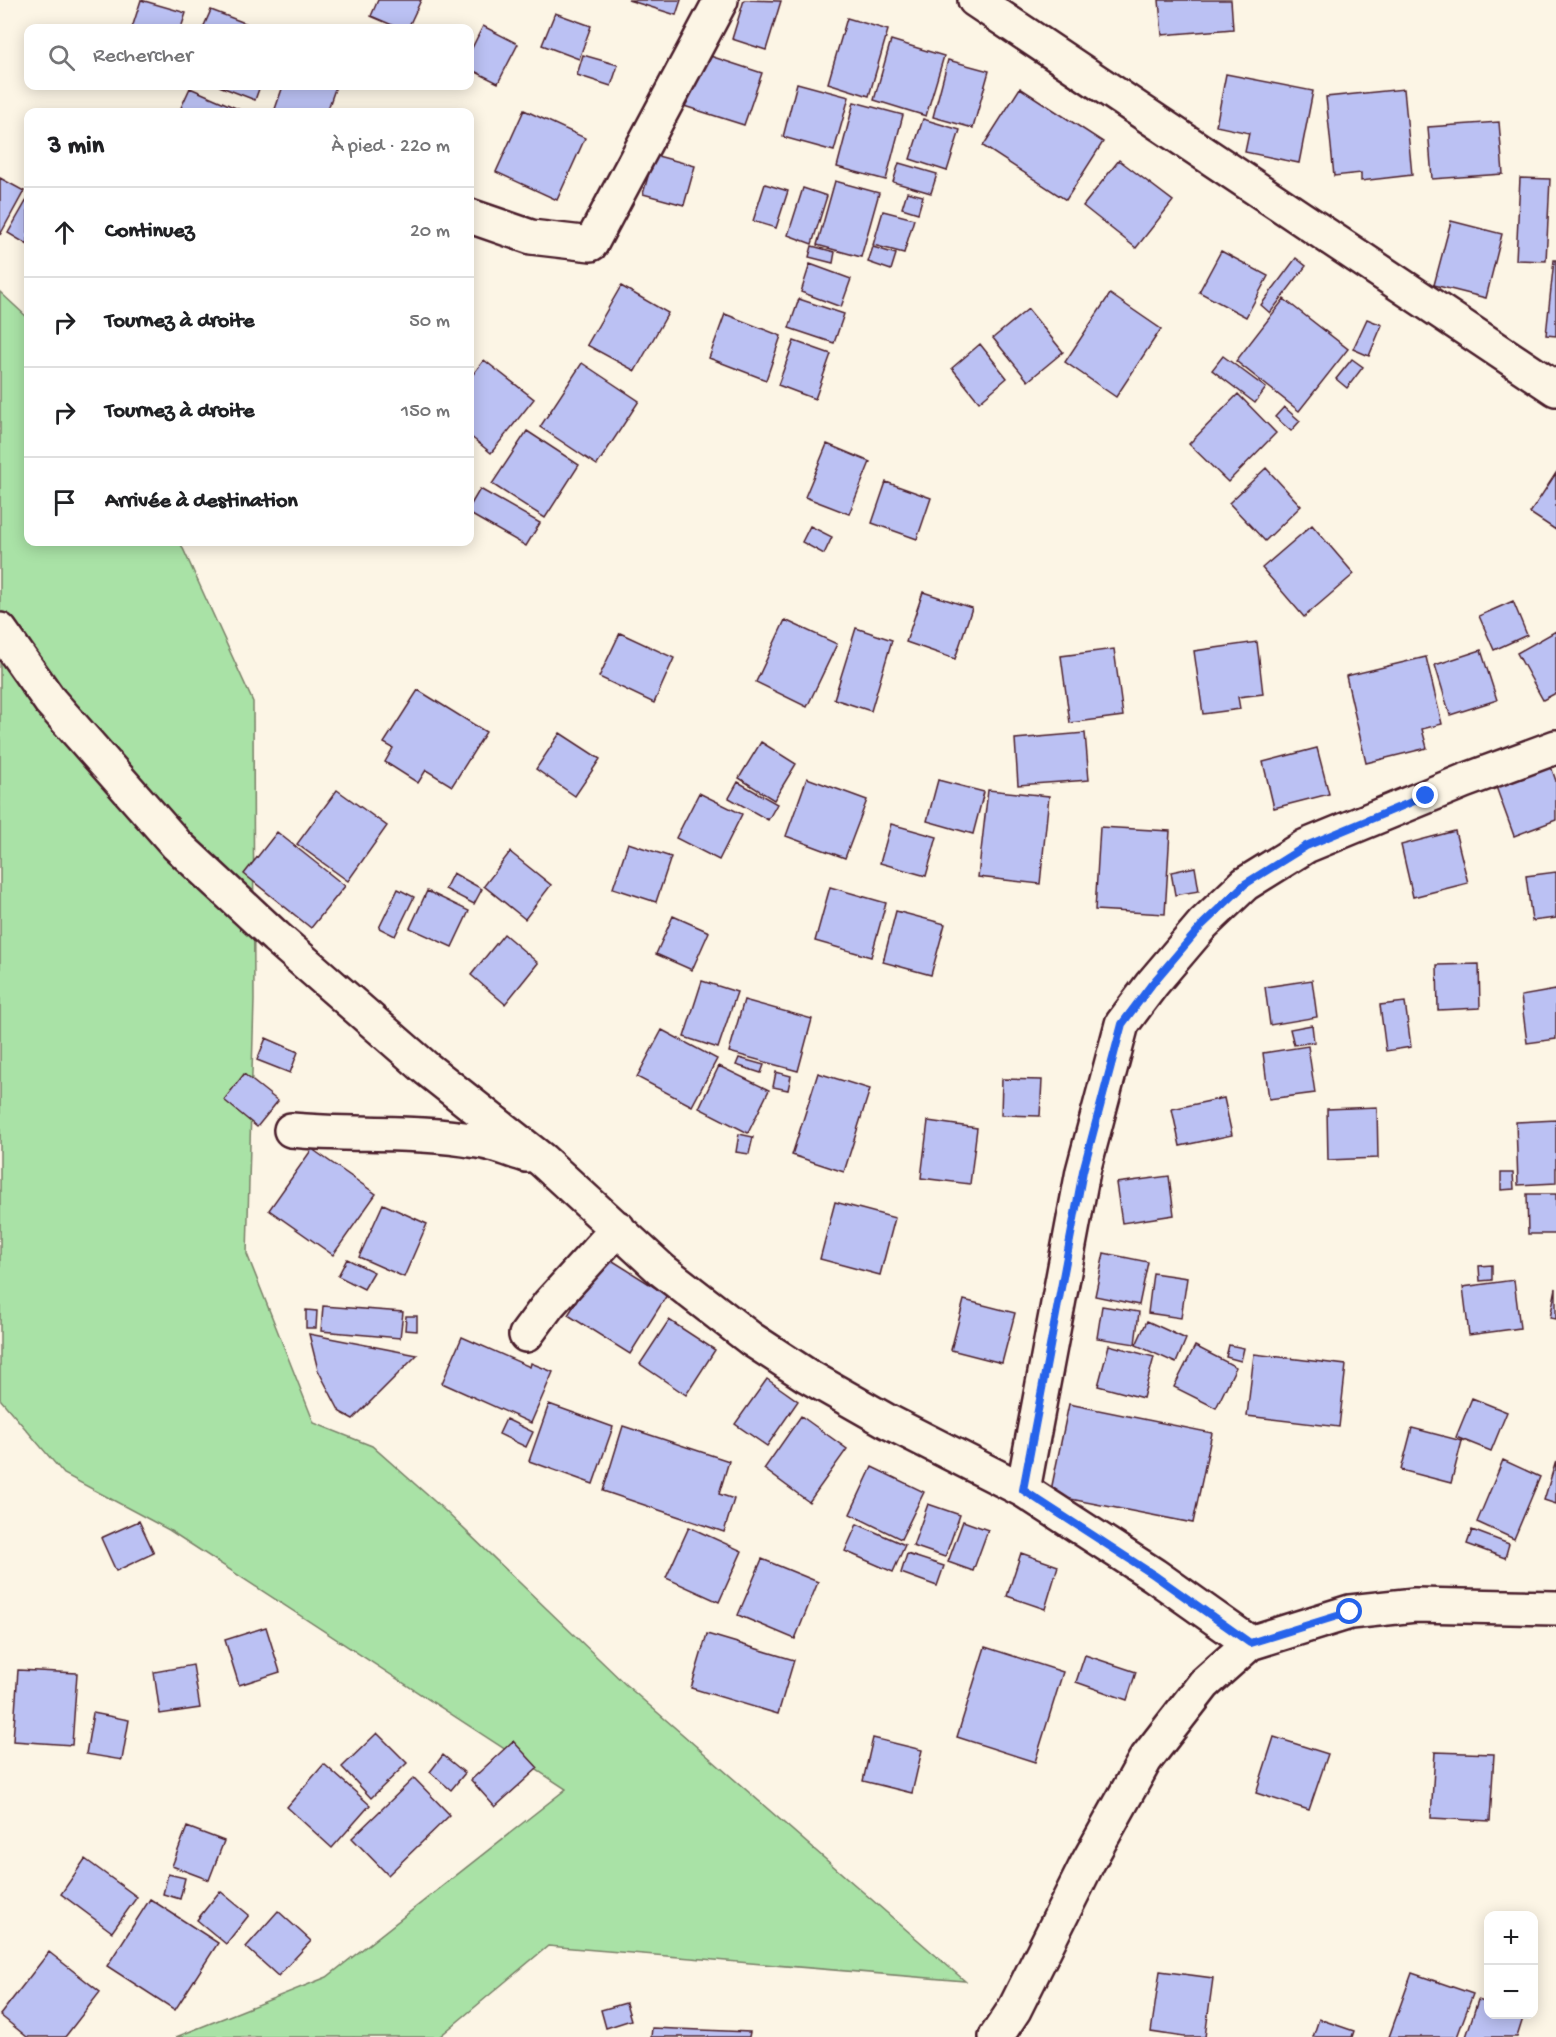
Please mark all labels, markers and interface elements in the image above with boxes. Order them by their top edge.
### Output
search box [24,24,474,90]
icon: search [45,41,78,74]
text: Rechercher [93,44,193,70]
text: 3 min [48,132,104,163]
text: À pied · 220 m [332,136,450,159]
icon: ahead [48,216,81,249]
text: Continuez [105,219,194,245]
text: 20 m [410,221,450,244]
icon: right [48,306,81,339]
text: Tournez à droite [105,309,254,335]
text: 50 m [409,311,450,334]
icon: right [48,396,81,429]
text: Tournez à droite [105,399,254,425]
text: 150 m [401,401,450,424]
icon: arrive [48,486,81,519]
text: Arrivée à destination [105,489,298,515]
route end [1412,782,1438,808]
route start [1336,1598,1362,1624]
map controls [1484,1911,1538,2019]
button: + [1484,1911,1538,1965]
button: − [1484,1965,1538,2019]

